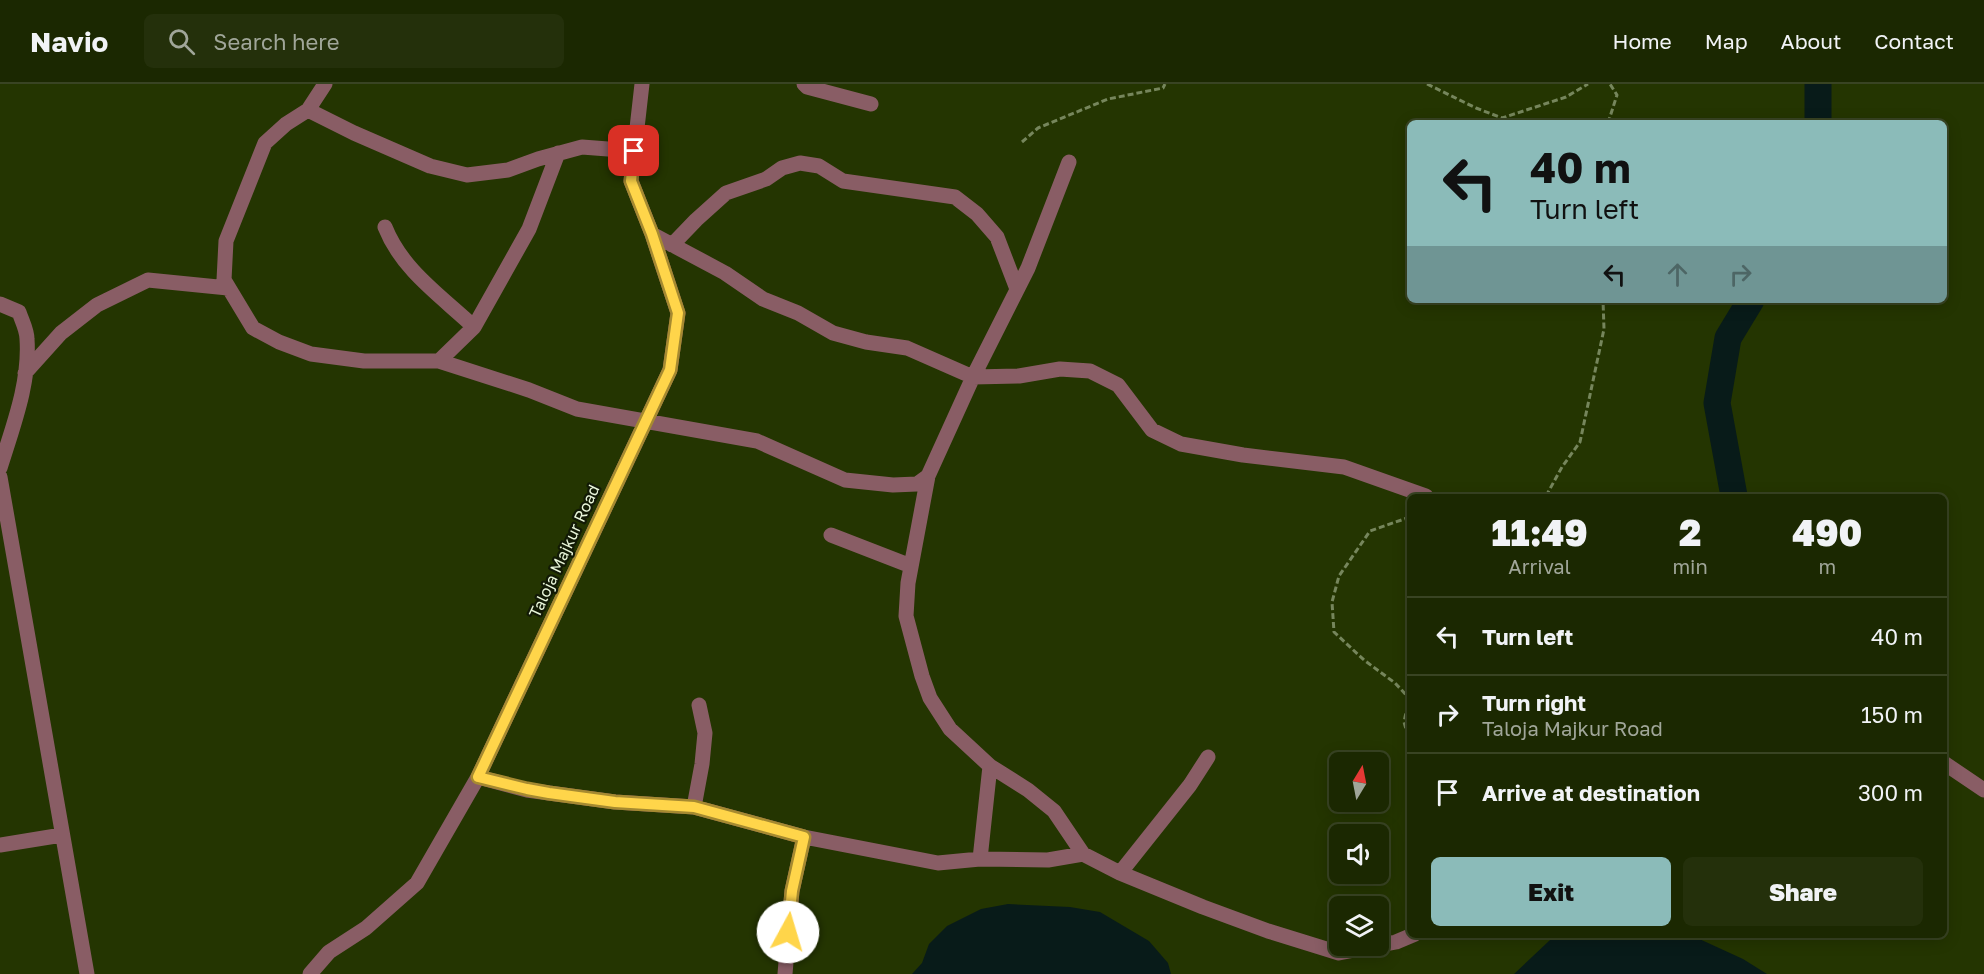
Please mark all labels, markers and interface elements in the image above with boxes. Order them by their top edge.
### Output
search box [144,14,564,68]
text: Navio [30,25,108,58]
icon: search [165,25,198,58]
text: Search here [213,28,339,55]
text: Home [1612,28,1672,54]
text: Map [1705,28,1748,54]
text: About [1781,28,1841,54]
text: Contact [1874,28,1954,54]
pin [608,125,659,176]
icon: arrive [617,134,650,167]
text: 40 m [1530,142,1631,192]
icon: left [1431,144,1509,222]
text: Turn left [1530,193,1639,225]
icon: left [1598,258,1631,291]
icon: ahead [1661,258,1694,291]
icon: right [1724,258,1757,291]
street label: Taloja Majkur Road [524,481,604,621]
text: 11:49 [1492,511,1588,554]
text: 2 [1679,511,1701,554]
text: 490 [1792,511,1862,554]
text: Arrival [1508,554,1571,578]
text: min [1672,554,1708,578]
text: m [1819,554,1836,578]
icon: left [1431,620,1464,653]
text: Turn left [1482,623,1573,650]
text: 40 m [1871,623,1923,650]
text: Turn right [1482,689,1586,716]
icon: right [1431,698,1464,731]
text: 150 m [1861,701,1923,728]
text: Taloja Majkur Road [1482,716,1663,740]
north arrow [1329,752,1389,812]
map controls [1329,752,1389,956]
icon: arrive [1431,776,1464,809]
text: Arrive at destination [1482,779,1700,806]
text: 300 m [1858,779,1923,806]
button: sound [1329,824,1389,884]
button: Exit [1431,857,1671,926]
button: Share [1683,857,1923,926]
button: layers [1329,896,1389,956]
position arrow [756,900,820,964]

